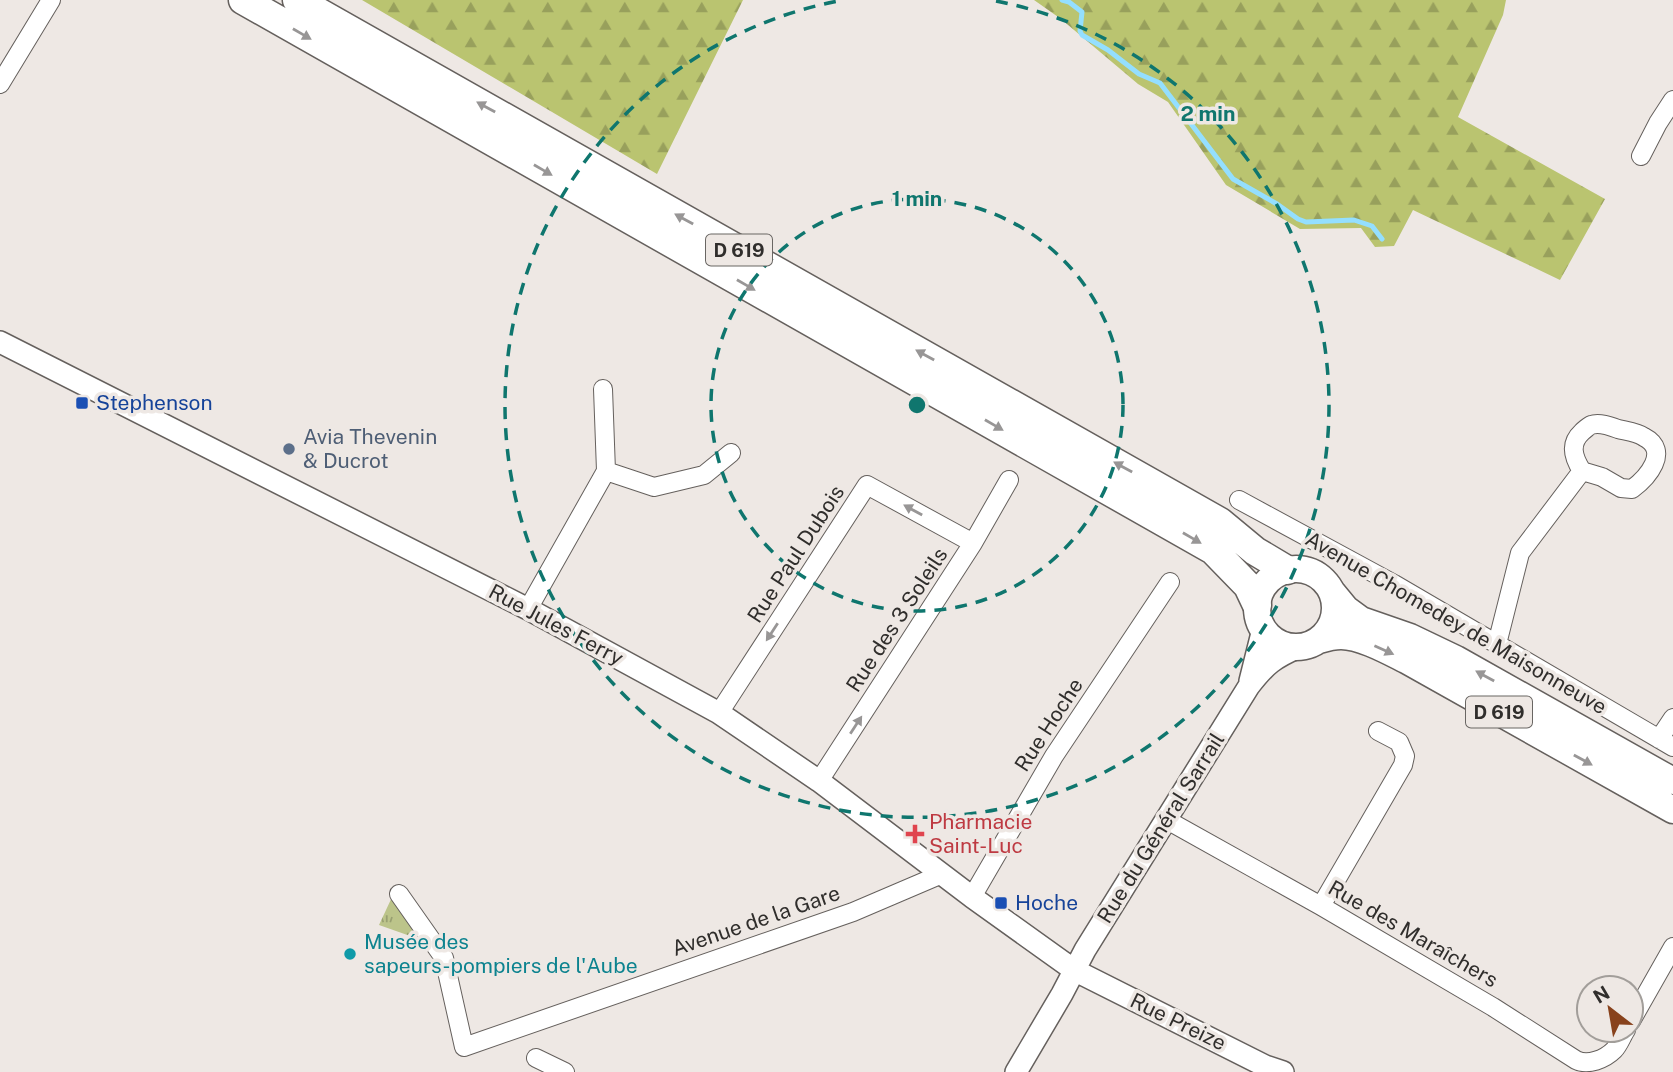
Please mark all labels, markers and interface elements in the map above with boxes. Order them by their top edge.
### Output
one-way arrow [293,28,312,40]
one-way arrow [476,101,496,113]
text: 2 min [1180,101,1236,126]
one-way arrow [533,164,553,176]
text: 1 min [892,186,942,211]
one-way arrow [674,213,694,225]
road number: D 619 [706,234,772,266]
one-way arrow [736,279,756,291]
one-way arrow [915,349,934,361]
place label: Stephenson [96,390,213,415]
centre of rings [905,393,929,417]
marker: Stephenson [74,395,90,411]
one-way arrow [984,419,1004,431]
place label: Avia Thevenin & Ducrot [303,424,437,473]
marker: Avia Thevenin & Ducrot [281,441,297,457]
one-way arrow [1113,461,1132,473]
street label: Rue Paul Dubois [742,480,849,627]
one-way arrow [904,504,923,516]
street label: Avenue Chomedey de Maisonneuve [1301,526,1611,719]
one-way arrow [1182,532,1201,544]
street label: Rue des 3 Soleils [841,543,952,696]
street label: Rue Jules Ferry [485,579,628,671]
one-way arrow [765,623,779,641]
one-way arrow [1374,644,1394,656]
one-way arrow [1476,670,1495,682]
street label: Rue Hoche [1009,673,1088,776]
road number: D 619 [1466,696,1532,727]
one-way arrow [850,715,863,734]
street label: Rue du Général Sarrail [1092,728,1229,928]
one-way arrow [1574,754,1593,766]
place label: Pharmacie Saint-Luc [929,809,1032,858]
marker: Pharmacie Saint-Luc [907,826,923,842]
street label: Rue des Maraîchers [1324,875,1502,992]
street label: Avenue de la Gare [669,880,843,961]
place label: Hoche [1015,890,1078,915]
marker: Hoche [993,895,1009,911]
place label: Musée des sapeurs-pompiers de l'Aube [364,929,638,978]
marker: Musée des sapeurs-pompiers de l'Aube [342,946,358,962]
north arrow [1575,974,1645,1044]
text: N [1589,981,1613,1008]
street label: Rue Preize [1126,988,1230,1055]

